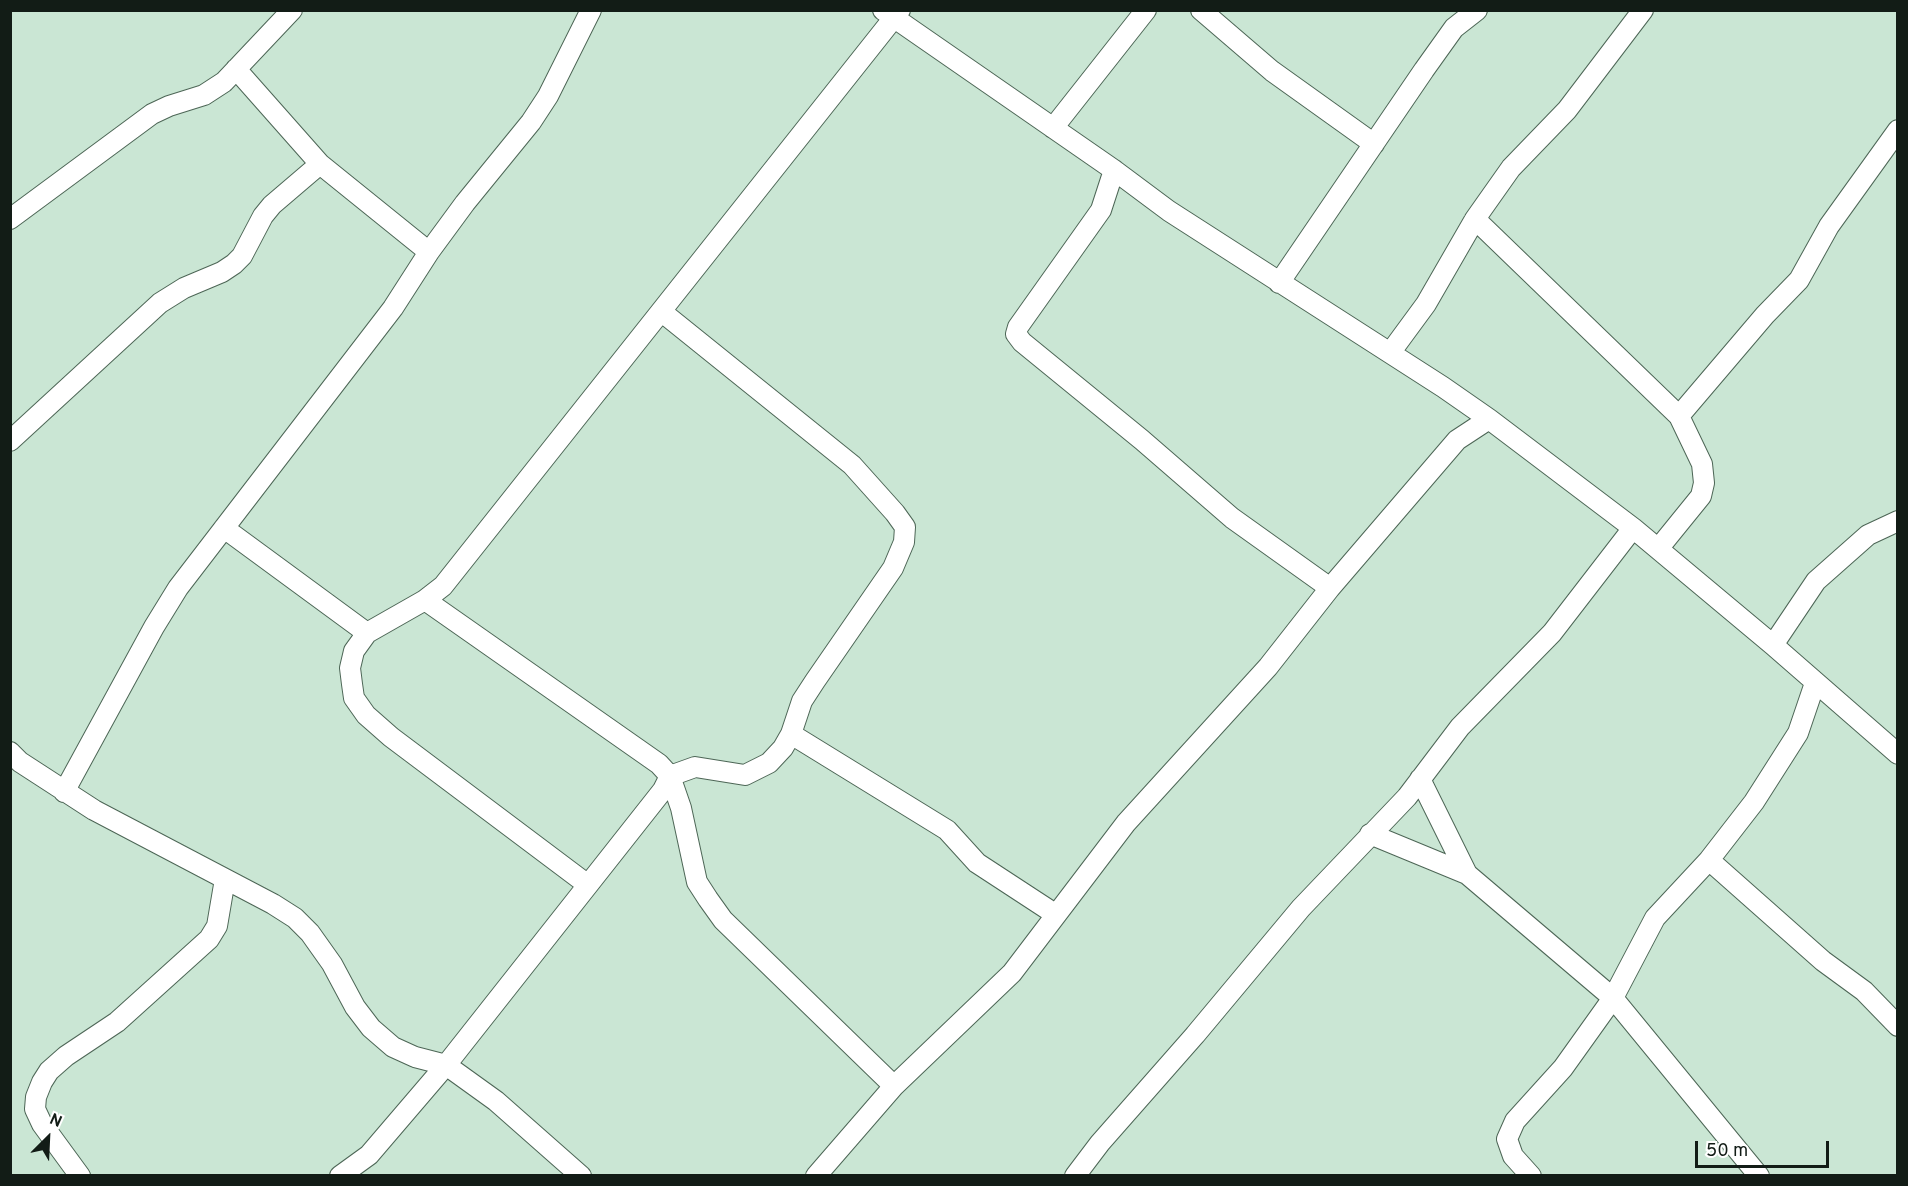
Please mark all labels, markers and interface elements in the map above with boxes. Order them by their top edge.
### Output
north arrow [18,1108,78,1168]
text: N [46,1110,65,1133]
scale bar [1698,1129,1832,1167]
text: 50 m [1706,1140,1748,1163]

